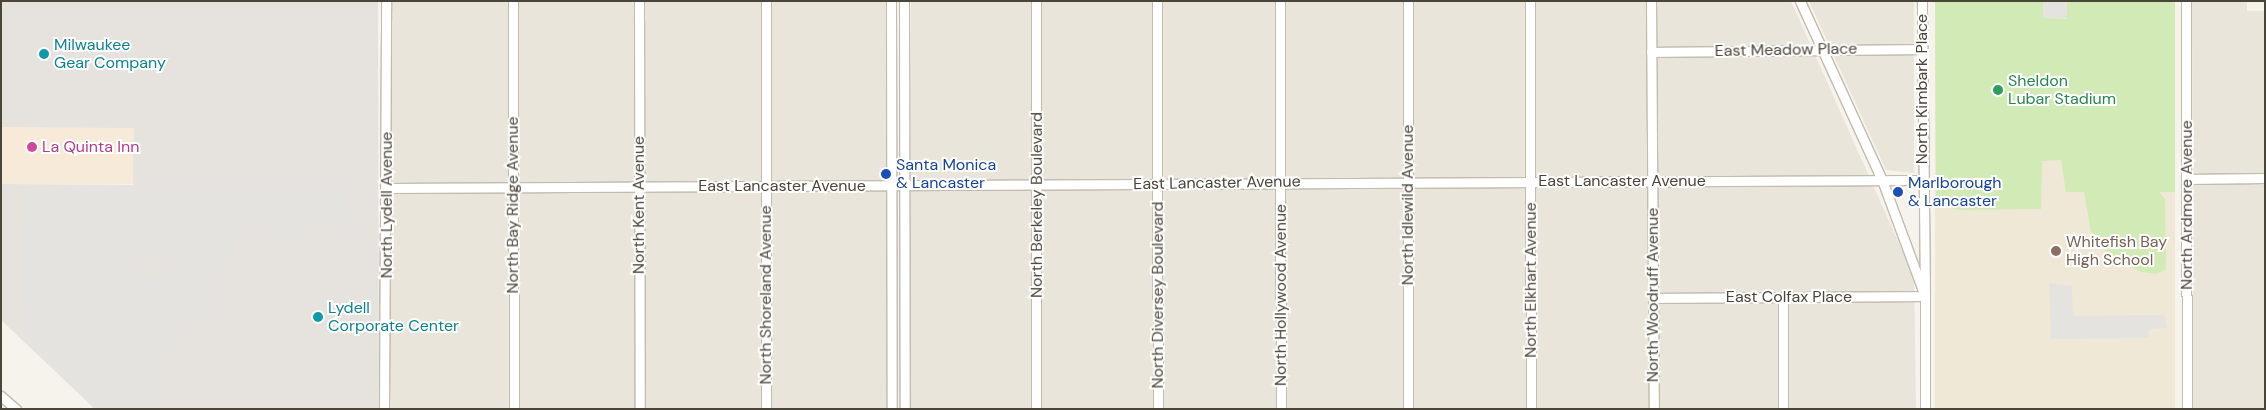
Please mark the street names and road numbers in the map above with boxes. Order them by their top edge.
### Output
street label: North Kimbark Place [1912,14,1932,164]
street label: East Meadow Place [1715,39,1857,61]
street label: North Berkeley Boulevard [1027,112,1047,298]
street label: North Bay Ridge Avenue [503,116,523,294]
street label: North Ardmore Avenue [2177,120,2197,290]
street label: North Idlewild Avenue [1398,125,1418,285]
street label: North Lydell Avenue [377,132,397,278]
street label: North Kent Avenue [629,136,649,274]
street label: East Lancaster Avenue [1538,171,1706,191]
street label: East Lancaster Avenue [1133,172,1301,194]
street label: East Lancaster Avenue [698,176,866,196]
street label: North Diversey Boulevard [1148,201,1168,389]
street label: North Elkhart Avenue [1521,202,1541,358]
street label: North Hollywood Avenue [1271,204,1291,386]
street label: North Shoreland Avenue [756,206,776,384]
street label: North Woodruff Avenue [1643,208,1663,382]
street label: East Colfax Place [1726,287,1852,307]

